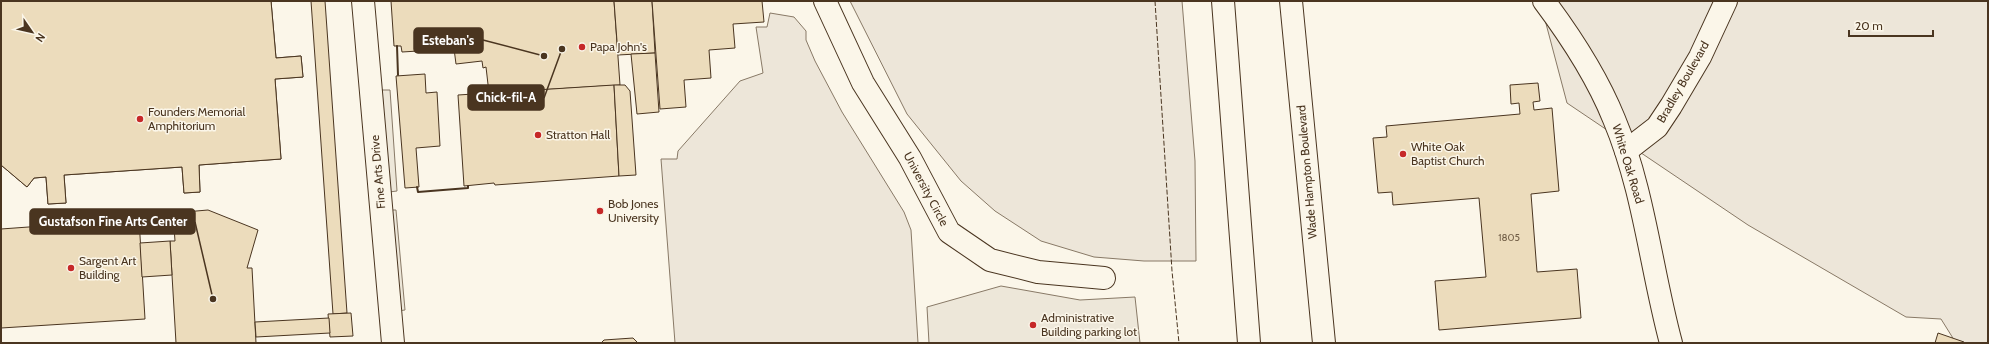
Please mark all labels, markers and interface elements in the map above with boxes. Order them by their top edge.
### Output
north arrow [12,12,52,52]
scale bar [1849,12,1933,38]
text: 20 m [1855,18,1883,33]
callout: Esteban's [414,28,483,53]
text: N [32,30,48,45]
text: Esteban's [422,32,475,48]
street label: Bradley Boulevard [1653,38,1712,125]
place label: Papa John's [590,39,647,54]
marker: Papa John's [577,42,587,52]
callout: Chick-fil-A [468,85,544,110]
text: Chick-fil-A [476,89,537,105]
place label: Founders Memorial Amphitorium [148,104,246,133]
street label: Wade Hampton Boulevard [1293,105,1320,240]
marker: Founders Memorial Amphitorium [135,114,145,124]
street label: White Oak Road [1609,122,1648,205]
place label: Stratton Hall [546,127,610,142]
marker: Stratton Hall [533,130,543,140]
street label: Fine Arts Drive [367,134,388,210]
place label: White Oak Baptist Church [1411,139,1485,168]
street label: University Circle [901,149,952,229]
marker: White Oak Baptist Church [1398,149,1408,159]
place label: Bob Jones University [608,196,659,225]
marker: Bob Jones University [595,206,605,216]
callout: Gustafson Fine Arts Center [30,209,195,234]
text: Gustafson Fine Arts Center [39,213,188,229]
house number: 1805 [1498,231,1520,244]
place label: Sargent Art Building [79,253,136,282]
marker: Sargent Art Building [66,263,76,273]
place label: Administrative Building parking lot [1041,310,1137,339]
marker: Administrative Building parking lot [1028,320,1038,330]

